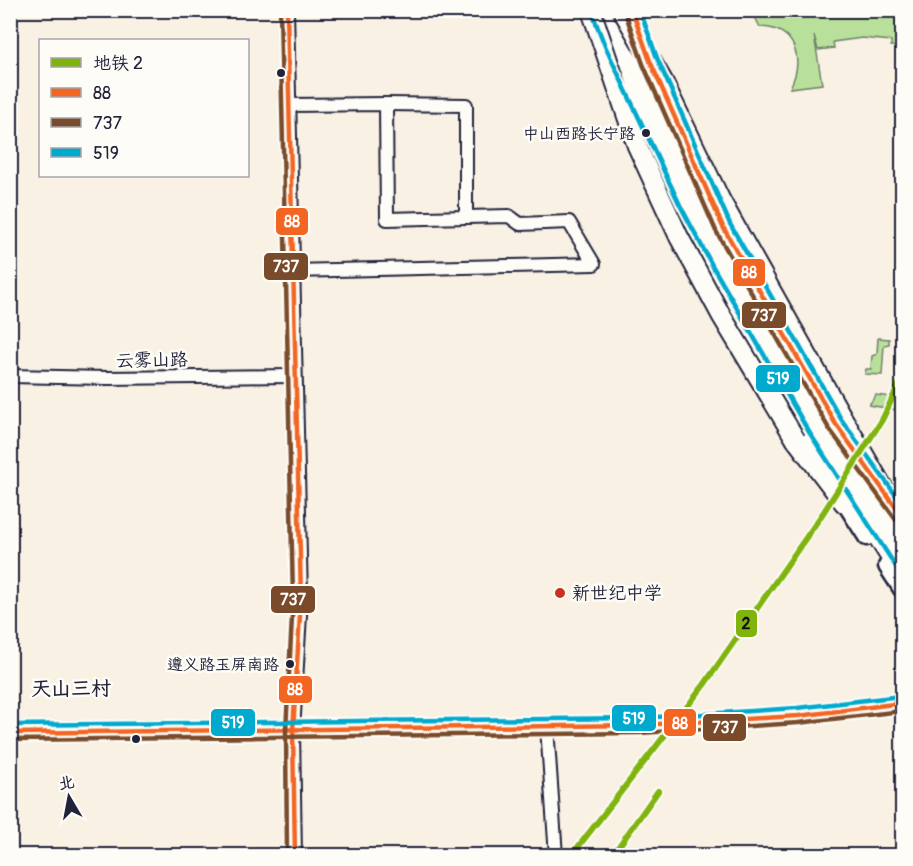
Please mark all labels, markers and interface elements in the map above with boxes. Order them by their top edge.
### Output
legend [39,39,249,177]
text: 地铁 2 [93,52,143,75]
unlabelled marker [275,67,287,79]
text: 88 [93,82,111,105]
text: 737 [93,112,123,135]
place label: 中山西路长宁路 [523,124,635,144]
marker: 中山西路长宁路 [640,127,652,139]
text: 519 [93,142,119,165]
line badge: 88 [275,207,309,236]
text: 88 [284,212,300,232]
line badge: 737 [263,252,309,281]
text: 737 [273,257,299,277]
line badge: 88 [732,258,766,287]
text: 88 [741,263,757,283]
line badge: 737 [741,301,787,329]
text: 737 [751,306,777,326]
street label: 云雾山路 [116,348,188,373]
line badge: 519 [755,364,801,393]
text: 519 [766,369,790,389]
place label: 新世纪中学 [572,582,662,605]
line badge: 737 [270,585,316,614]
marker: 新世纪中学 [553,586,567,600]
text: 737 [280,590,306,610]
line badge: 2 [735,609,758,638]
text: 2 [742,614,751,634]
place label: 遵义路玉屏南路 [167,655,279,675]
marker: 遵义路玉屏南路 [284,658,296,670]
line badge: 88 [278,675,313,704]
district label: 天山三村 [31,676,111,701]
text: 88 [287,680,303,700]
line badge: 519 [611,704,657,732]
line badge: 519 [210,708,256,737]
line badge: 88 [663,708,697,737]
text: 519 [622,709,646,729]
text: 519 [221,713,245,733]
line badge: 737 [702,713,747,742]
text: 88 [672,714,688,734]
text: 737 [712,718,738,738]
unlabelled marker [130,733,142,745]
north arrow [39,767,99,827]
text: 北 [57,772,76,794]

